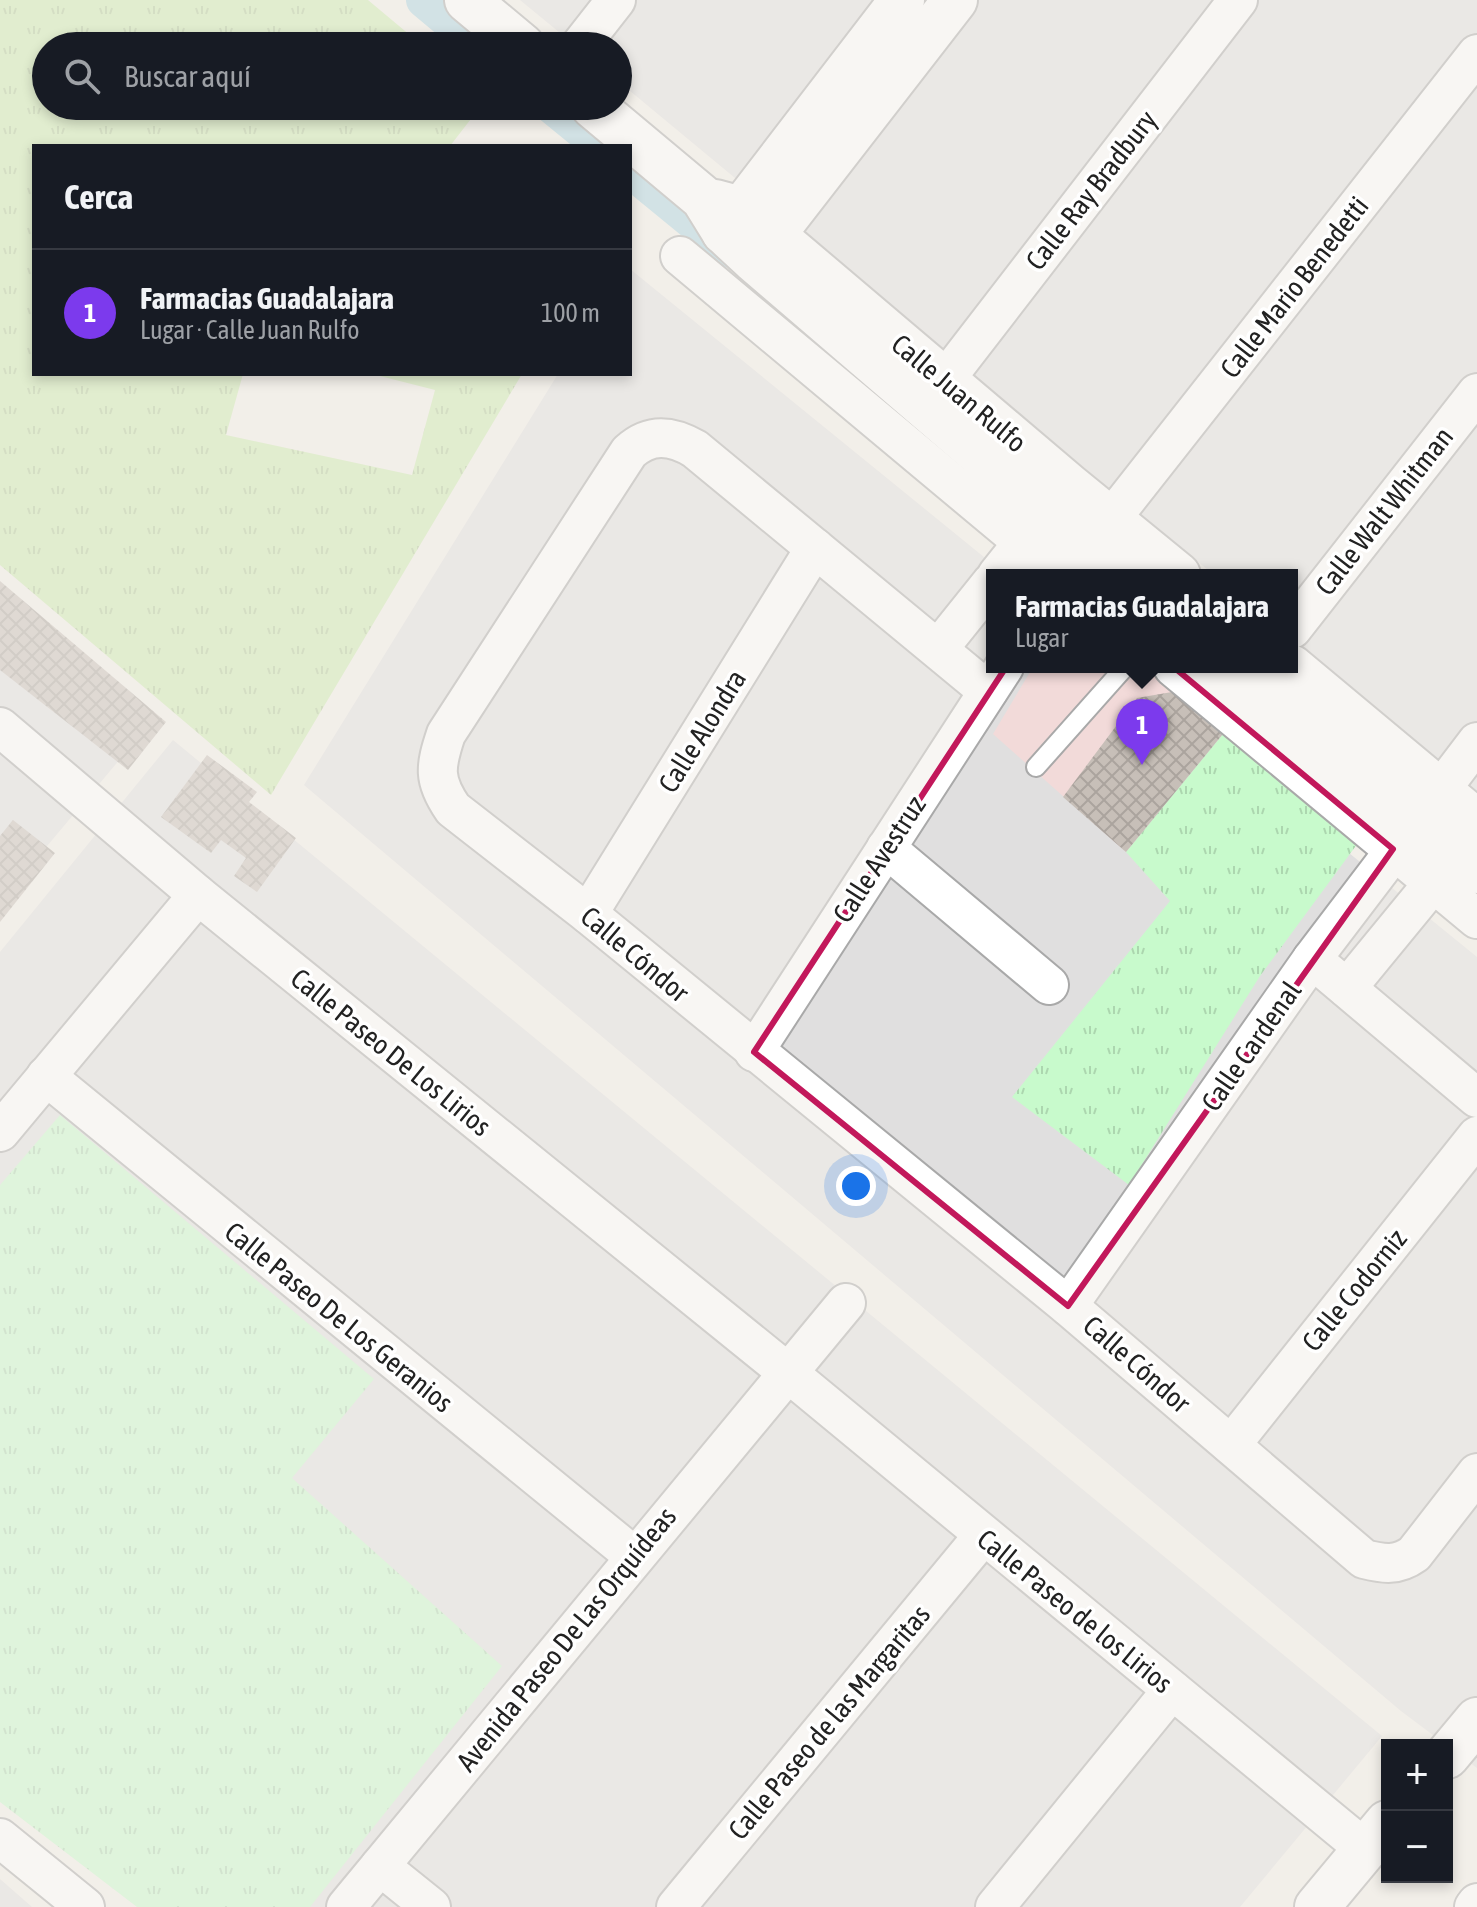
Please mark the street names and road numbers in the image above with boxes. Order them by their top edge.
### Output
street label: Calle Ray Bradbury [1019,104,1163,276]
street label: Calle Mario Benedetti [1213,190,1375,384]
street label: Calle Juan Rulfo [885,328,1033,458]
street label: Calle Walt Whitman [1309,421,1459,601]
street label: Calle Alondra [652,664,752,798]
street label: Calle Avestruz [826,790,932,928]
street label: Calle Cóndor [575,900,696,1009]
street label: Calle Paseo De Los Lirios [285,962,497,1142]
street label: Calle Cardenal [1195,975,1308,1117]
street label: Calle Paseo De Los Geranios [219,1215,459,1419]
street label: Calle Codorniz [1295,1223,1413,1357]
street label: Calle Cóndor [1077,1309,1197,1419]
street label: Avenida Paseo De Las Orquídeas [450,1501,682,1777]
street label: Calle Paseo de los Lirios [971,1523,1179,1699]
street label: Calle Paseo de las Margaritas [722,1598,936,1846]

